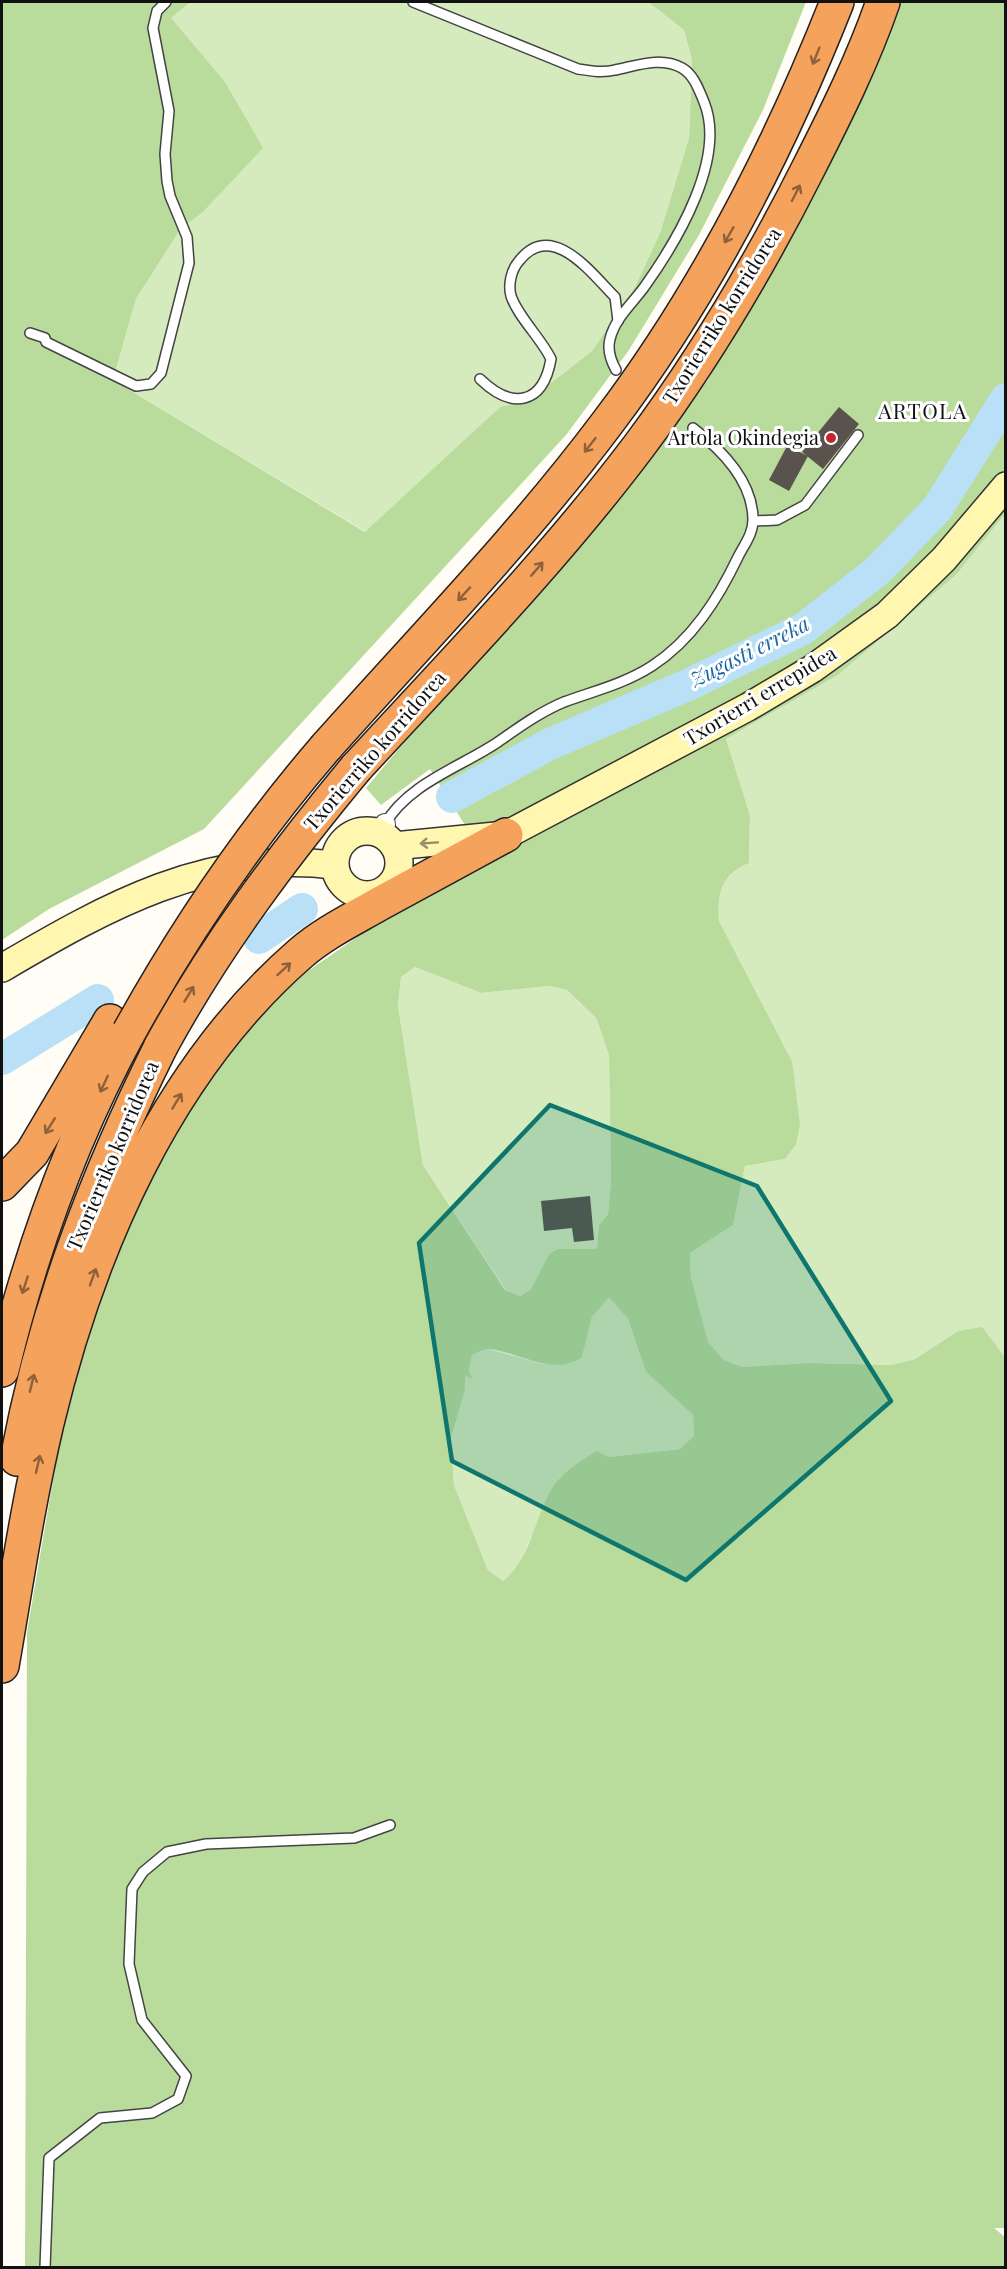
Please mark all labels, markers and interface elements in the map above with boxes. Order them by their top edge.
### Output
one-way arrow [810,46,821,65]
one-way arrow [790,184,802,202]
street label: Txorierriko korridorea [655,222,786,409]
one-way arrow [723,226,734,244]
district label: ARTOLA [877,396,968,424]
place label: Artola Okindegia [667,423,819,450]
marker: Artola Okindegia [824,431,838,445]
one-way arrow [584,437,597,453]
one-way arrow [530,562,544,577]
one-way arrow [457,586,471,601]
water label: Zugasti erreka [684,608,813,693]
street label: Txorierri errepidea [678,638,841,751]
street label: Txorierriko korridorea [297,664,451,836]
one-way arrow [420,838,440,849]
one-way arrow [276,962,291,976]
one-way arrow [184,986,196,1003]
street label: Txorierriko korridorea [59,1056,164,1255]
one-way arrow [98,1075,109,1093]
one-way arrow [171,1093,183,1110]
one-way arrow [43,1117,55,1134]
one-way arrow [88,1268,99,1287]
one-way arrow [19,1275,30,1294]
one-way arrow [27,1374,39,1393]
one-way arrow [33,1455,44,1474]

